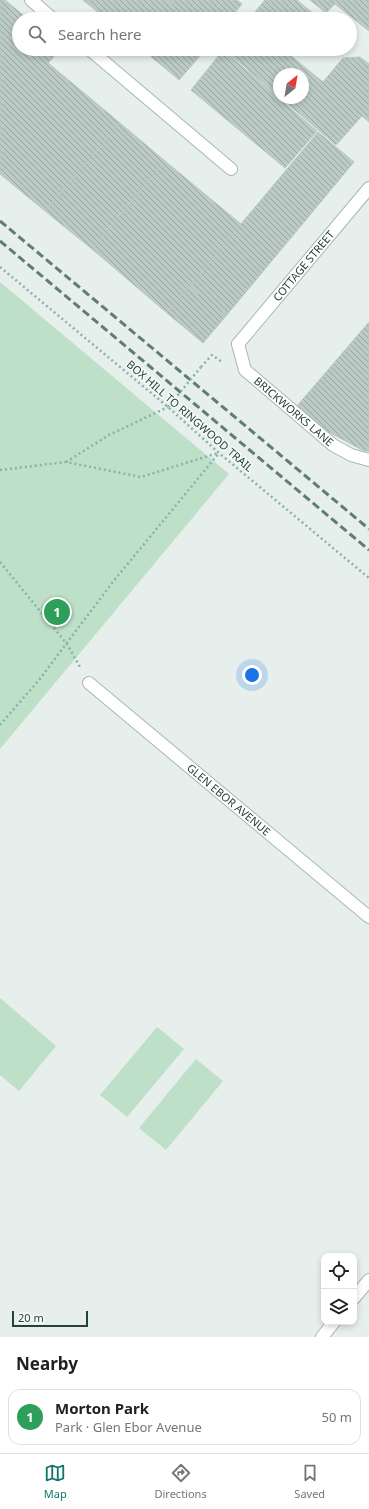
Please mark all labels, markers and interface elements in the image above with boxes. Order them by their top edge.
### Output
search box [12,12,357,56]
icon: search [26,23,48,45]
text: Search here [58,24,141,44]
north arrow [273,68,309,104]
street label: COTTAGE STREET [269,227,337,304]
street label: BOX HILL TO RINGWOOD TRAIL [124,356,257,475]
street label: BRICKWORKS LANE [251,373,337,449]
pin: 1 [44,597,70,627]
your location [242,665,262,685]
street label: GLEN EBOR AVENUE [184,760,274,839]
map controls [321,1253,357,1325]
button: locate [321,1253,357,1289]
button: layers [321,1289,357,1325]
scale bar [12,1309,88,1328]
text: 20 m [18,1310,44,1325]
text: Nearby [16,1352,78,1375]
text: Morton Park [55,1398,149,1418]
text: 1 [26,1408,34,1426]
text: 50 m [322,1408,352,1426]
text: Park · Glen Ebor Avenue [55,1418,202,1436]
tab: Map [44,1462,67,1501]
tab: Directions [154,1462,207,1501]
tab: Saved [294,1462,325,1501]

